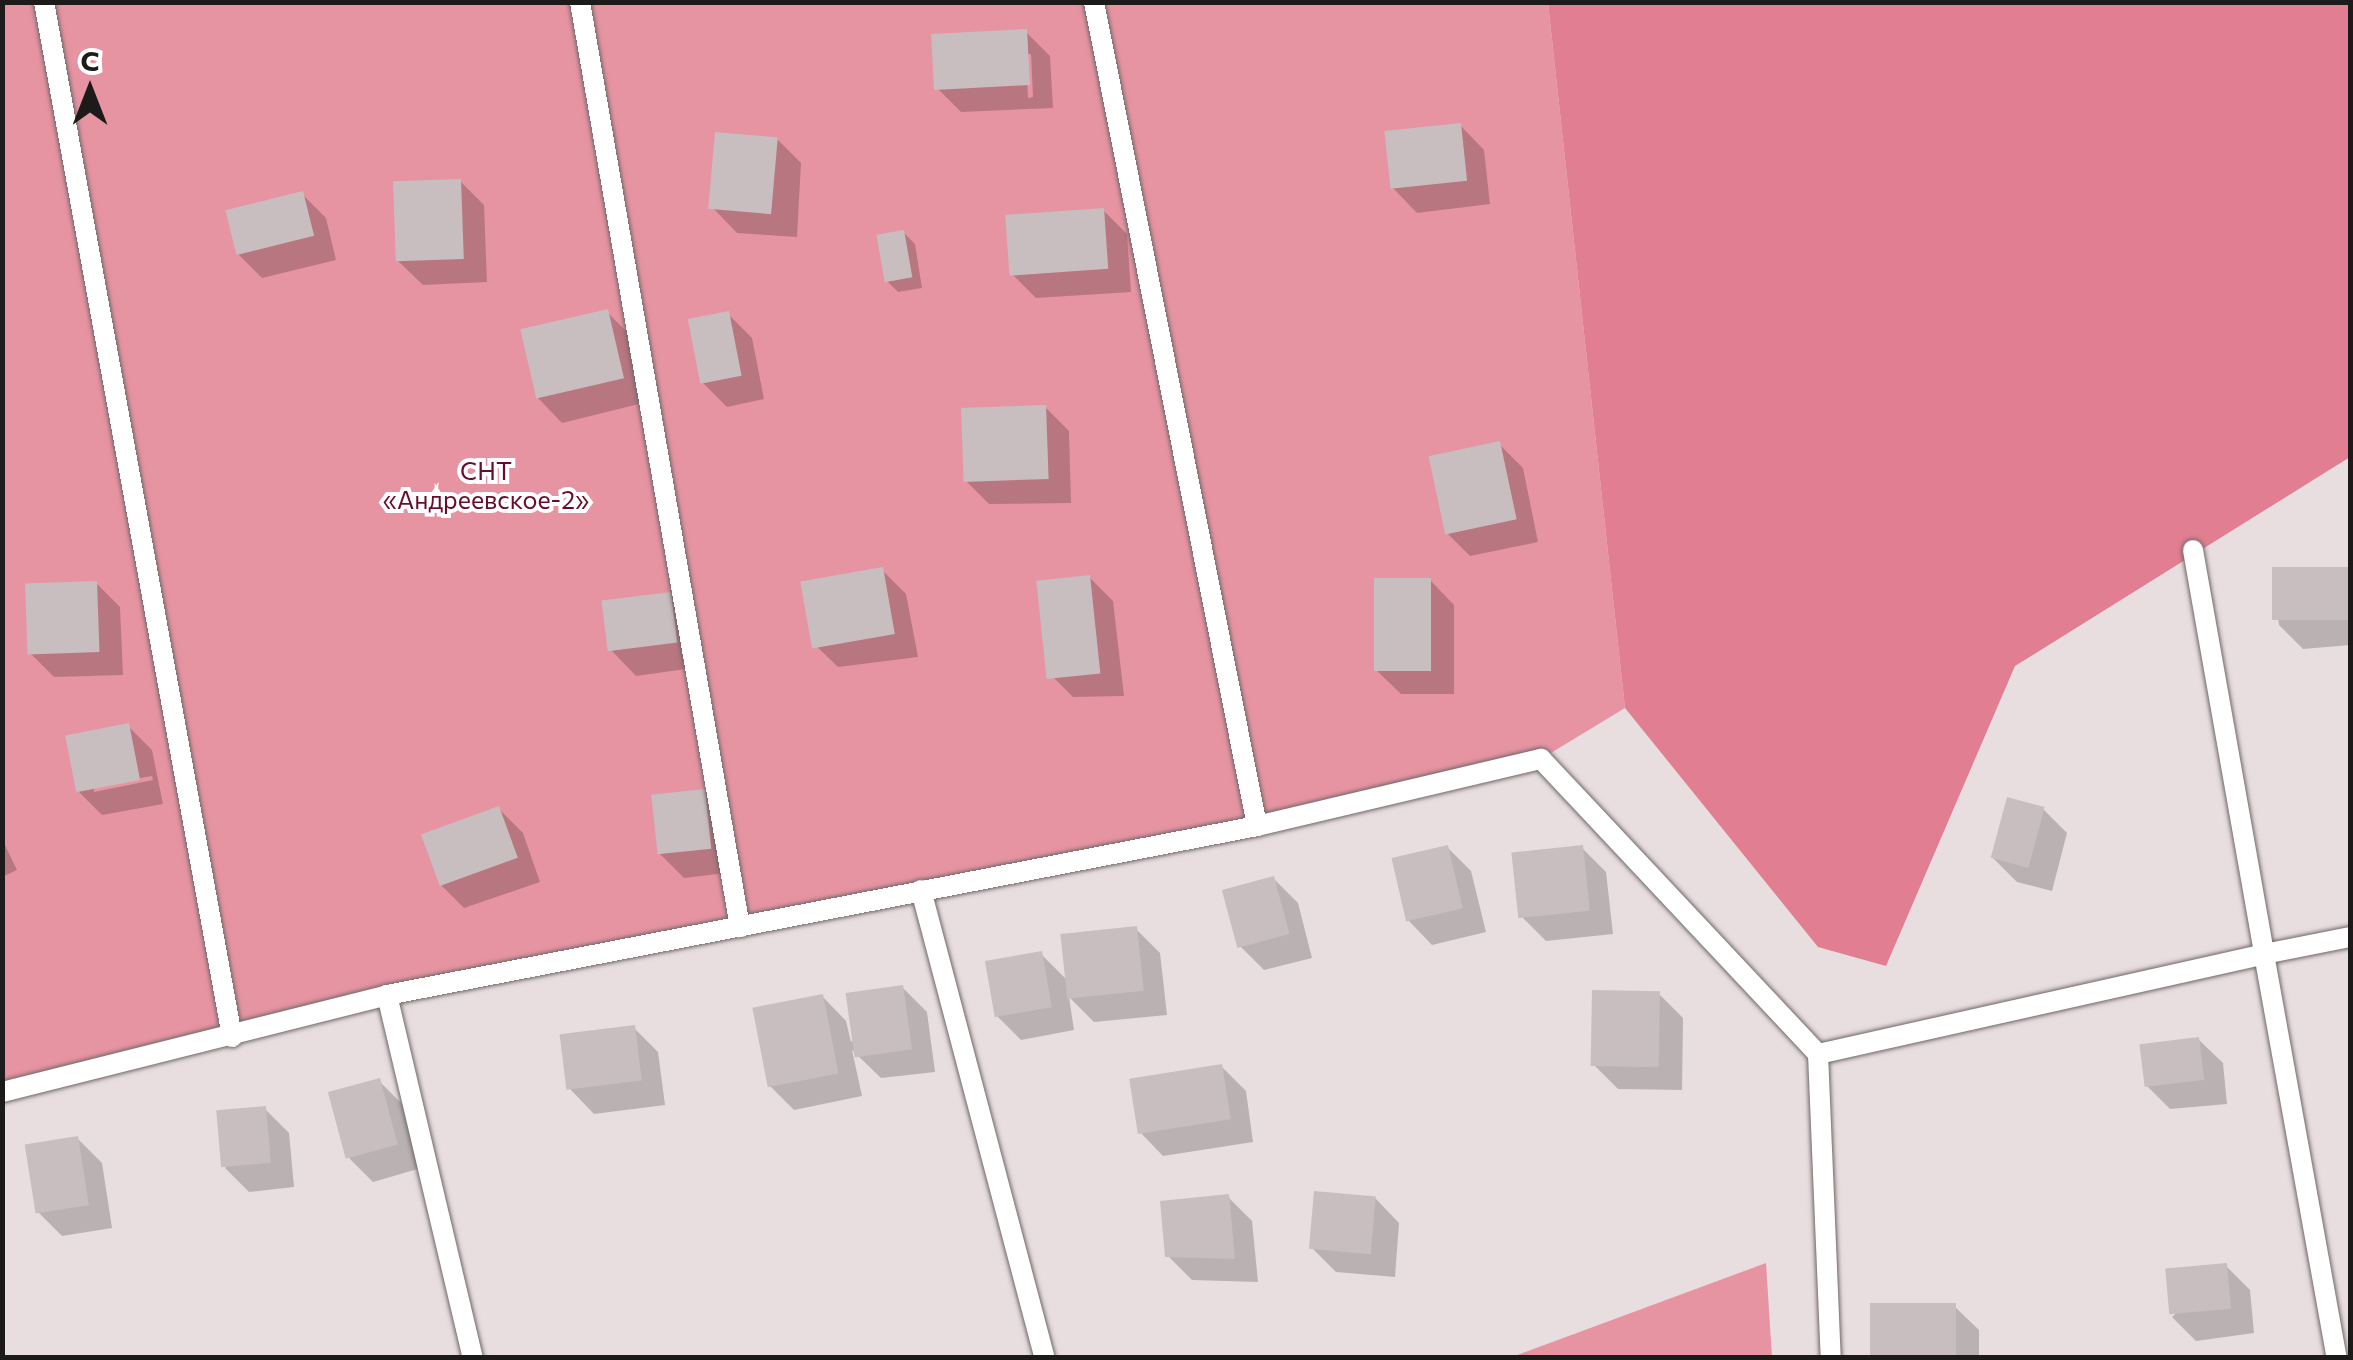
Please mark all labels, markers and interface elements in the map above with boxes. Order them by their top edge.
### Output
north arrow [40,40,140,140]
text: С [80,43,100,77]
park label: СНТ «Андреевское-2» [383,456,589,515]

